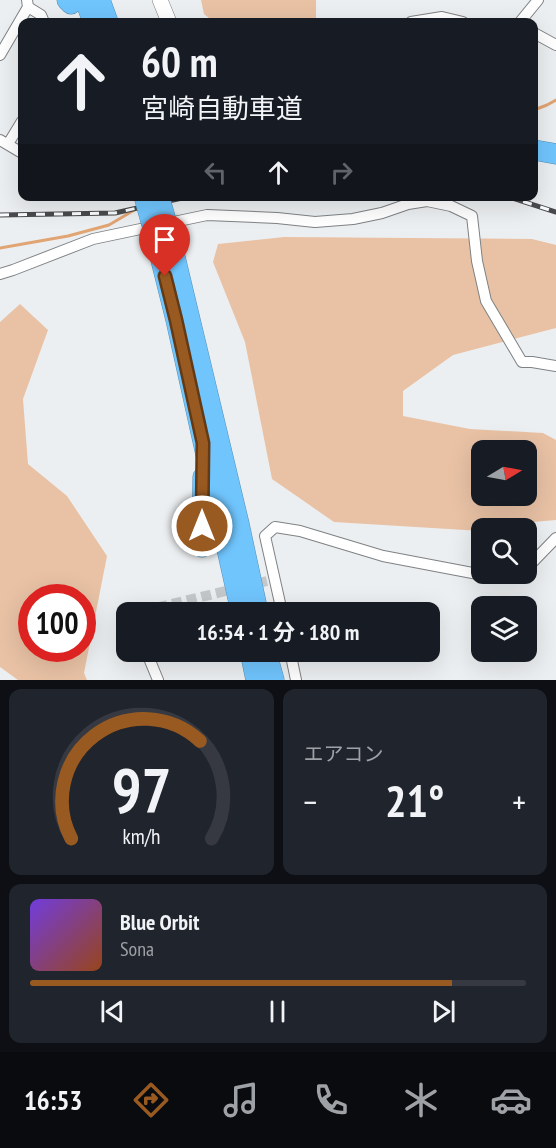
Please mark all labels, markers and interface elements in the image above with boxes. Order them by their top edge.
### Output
text: 60 m [141,34,218,89]
icon: ahead [42,42,120,120]
text: 宮崎自動車道 [141,91,303,125]
icon: left [199,156,232,189]
icon: ahead [262,156,295,189]
icon: right [325,156,358,189]
pin [139,214,190,276]
icon: arrive [148,223,181,256]
north arrow [471,440,537,506]
map controls [471,440,537,662]
position arrow [170,494,234,558]
button: search [471,518,537,584]
speed limit sign: 100 [18,584,96,662]
button: layers [471,596,537,662]
text: 16:54 · 1 分 · 180 m [197,618,359,646]
text: エアコン [304,741,384,767]
text: 97 [111,749,171,830]
text: 21° [385,771,444,829]
text: − [304,780,317,823]
text: + [512,780,526,823]
text: km/h [122,822,160,850]
text: Blue Orbit [120,908,199,936]
text: Sona [120,936,154,962]
icon: previous [96,995,129,1028]
icon: pause [261,995,294,1028]
icon: next [427,995,460,1028]
icon: directions [130,1079,172,1121]
icon: music [220,1079,262,1121]
icon: phone [310,1079,352,1121]
icon: climate [400,1079,442,1121]
icon: car [490,1079,532,1121]
text: 16:53 [24,1083,82,1117]

